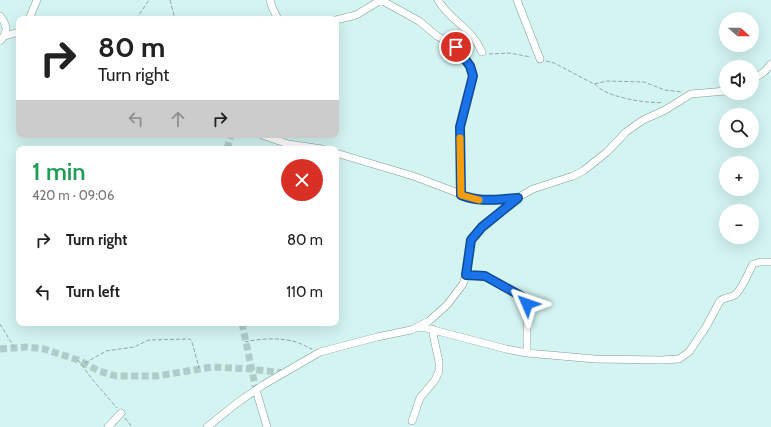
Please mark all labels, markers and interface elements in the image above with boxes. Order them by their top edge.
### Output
north arrow [719,12,759,52]
map controls [719,12,759,244]
text: 80 m [98,30,165,64]
pin [439,30,473,64]
icon: right [32,32,84,84]
icon: arrive [445,36,467,58]
button: sound [719,60,759,100]
text: Turn right [98,64,169,86]
icon: left [125,108,147,130]
icon: ahead [167,108,189,130]
icon: right [209,108,231,130]
button: search [719,108,759,148]
button: + [719,156,759,196]
text: 1 min [32,157,86,186]
button: close [281,159,323,201]
text: 420 m · 09:06 [32,187,114,203]
button: − [719,204,759,244]
icon: right [32,229,54,251]
text: Turn right [66,231,127,249]
text: 80 m [287,231,323,249]
icon: left [32,281,54,303]
text: Turn left [66,283,120,301]
text: 110 m [286,283,323,301]
position arrow [506,283,548,325]

